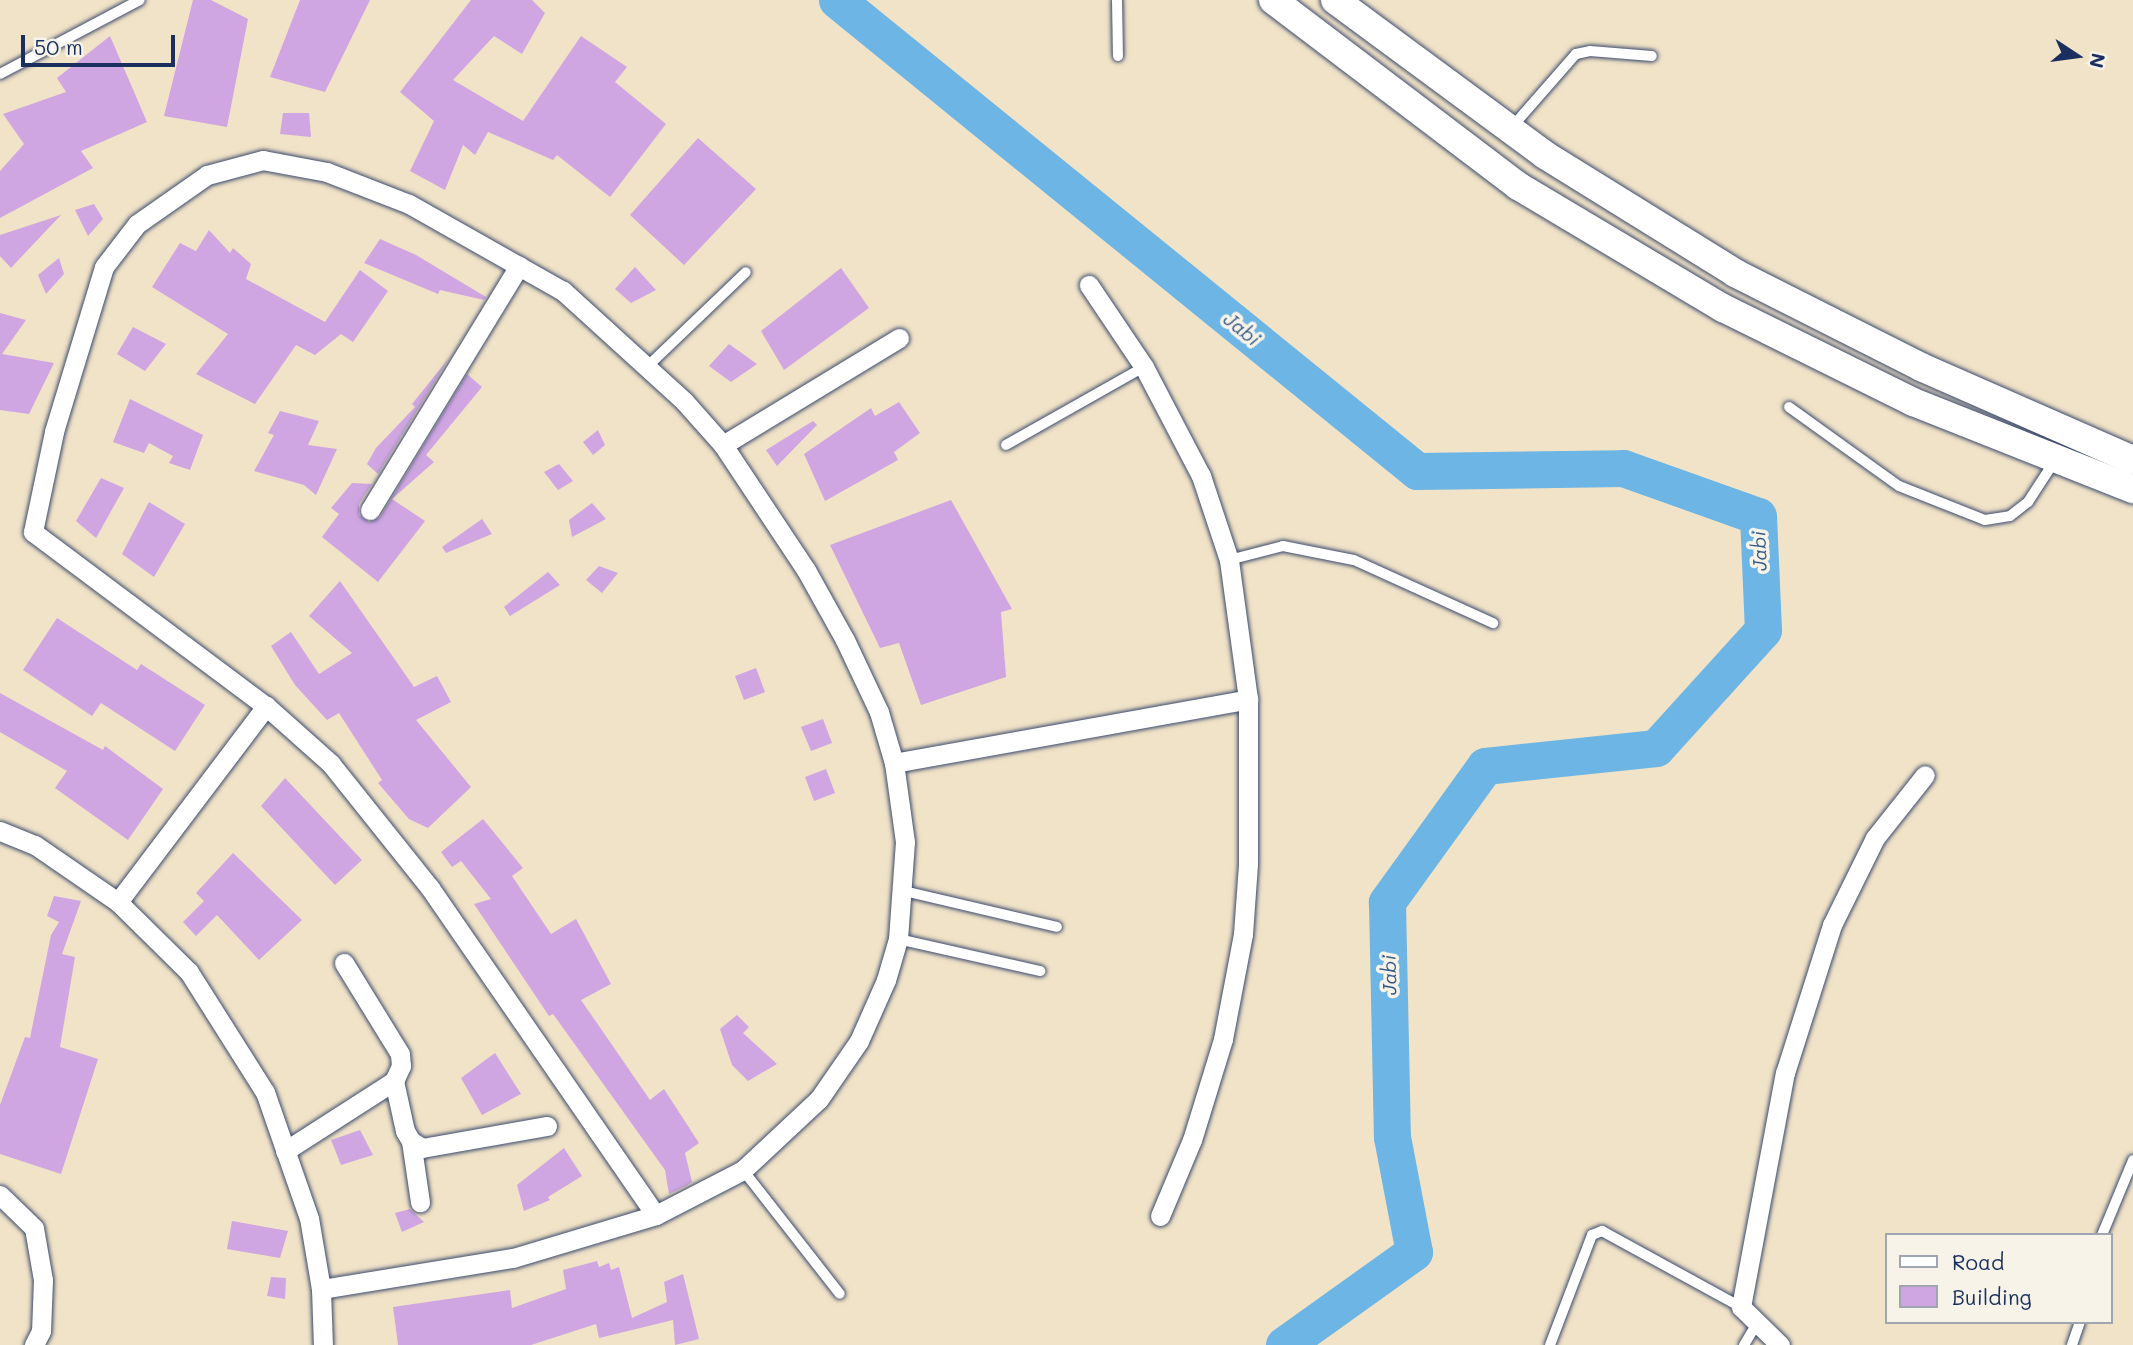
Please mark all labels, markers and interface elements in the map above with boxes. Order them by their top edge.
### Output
scale bar [24,21,178,65]
north arrow [2042,21,2112,91]
text: 50 m [34,33,83,60]
text: N [2084,51,2112,71]
water label: Jabi [1219,307,1265,351]
water label: Jabi [1747,531,1771,571]
water label: Jabi [1377,955,1401,995]
legend [1884,1233,2112,1324]
text: Road [1952,1248,2004,1275]
text: Building [1952,1283,2032,1310]

